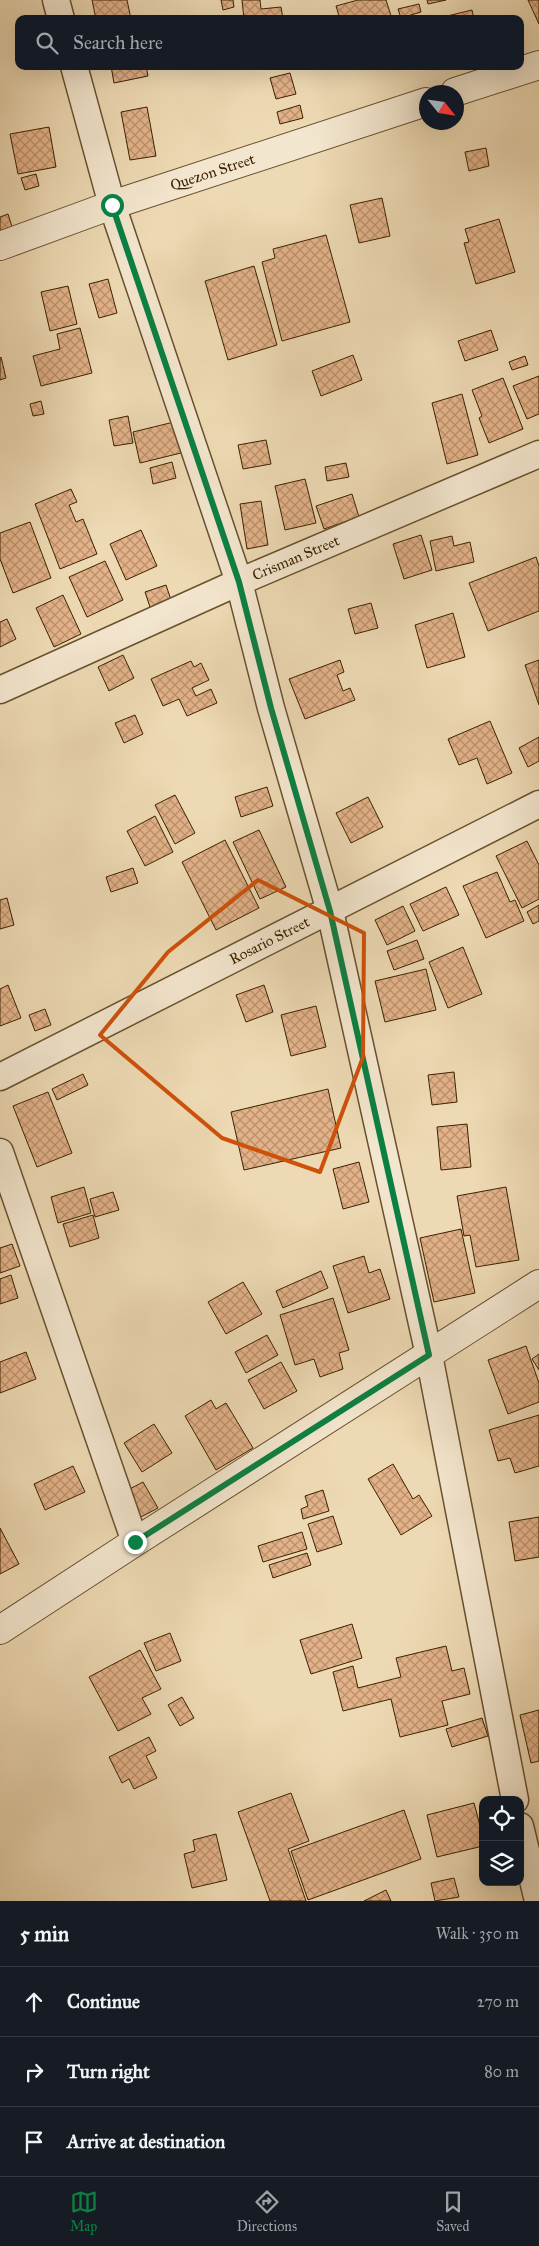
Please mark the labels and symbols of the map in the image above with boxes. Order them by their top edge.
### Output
north arrow [419,85,464,130]
street label: Quezon Street [168,150,258,194]
route start [101,194,124,217]
street label: Crisman Street [249,531,343,584]
street label: Rosario Street [226,912,313,968]
route end [124,1531,147,1554]

